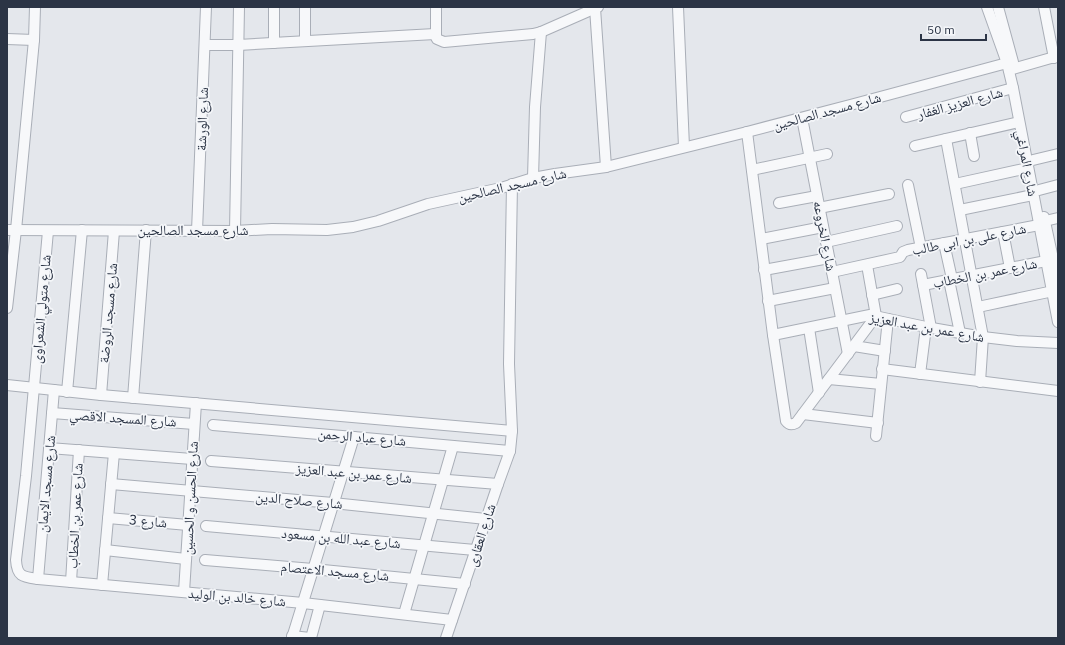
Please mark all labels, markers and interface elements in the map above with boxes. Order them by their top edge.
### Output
scale bar [921,16,986,42]
text: 50 m [927,22,955,37]
street label: شارع العزيز الغفار [914,83,1005,124]
street label: شارع الورشة [192,87,213,151]
street label: شارع مسجد الصالحين [771,88,883,135]
street label: شارع المراغي [1009,128,1042,198]
street label: شارع مسجد الصالحين [456,164,568,207]
street label: شارع الخروعه [808,199,841,273]
street label: شارع على بن ابى طالب [910,219,1028,260]
street label: شارع مسجد الصالحين [137,221,249,240]
street label: شارع متولي الشعراوى [27,254,57,364]
street label: شارع عمر بن الخطاب [931,254,1039,293]
street label: شارع مسجد الروضة [95,262,122,364]
street label: شارع عمر بن عبد العزيز [867,308,986,347]
street label: شارع المسجد الاقصي [69,405,177,433]
street label: شارع عباد الرحمن [317,424,407,451]
street label: شارع مسجد الايمان [33,435,60,534]
street label: شارع الحسن و الحسين [178,440,203,556]
street label: شارع عمر بن عبد العزيز [294,459,413,488]
street label: شارع عمر بن الخطاب [63,463,88,569]
street label: شارع صلاح الدين [254,487,343,514]
street label: شارع العقارى [462,501,501,569]
street label: شارع 3 [128,510,168,533]
street label: شارع عبد الله بن مسعود [281,524,401,553]
street label: شارع مسجد الاعتصام [280,557,390,586]
street label: شارع خالد بن الوليد [187,584,287,611]

